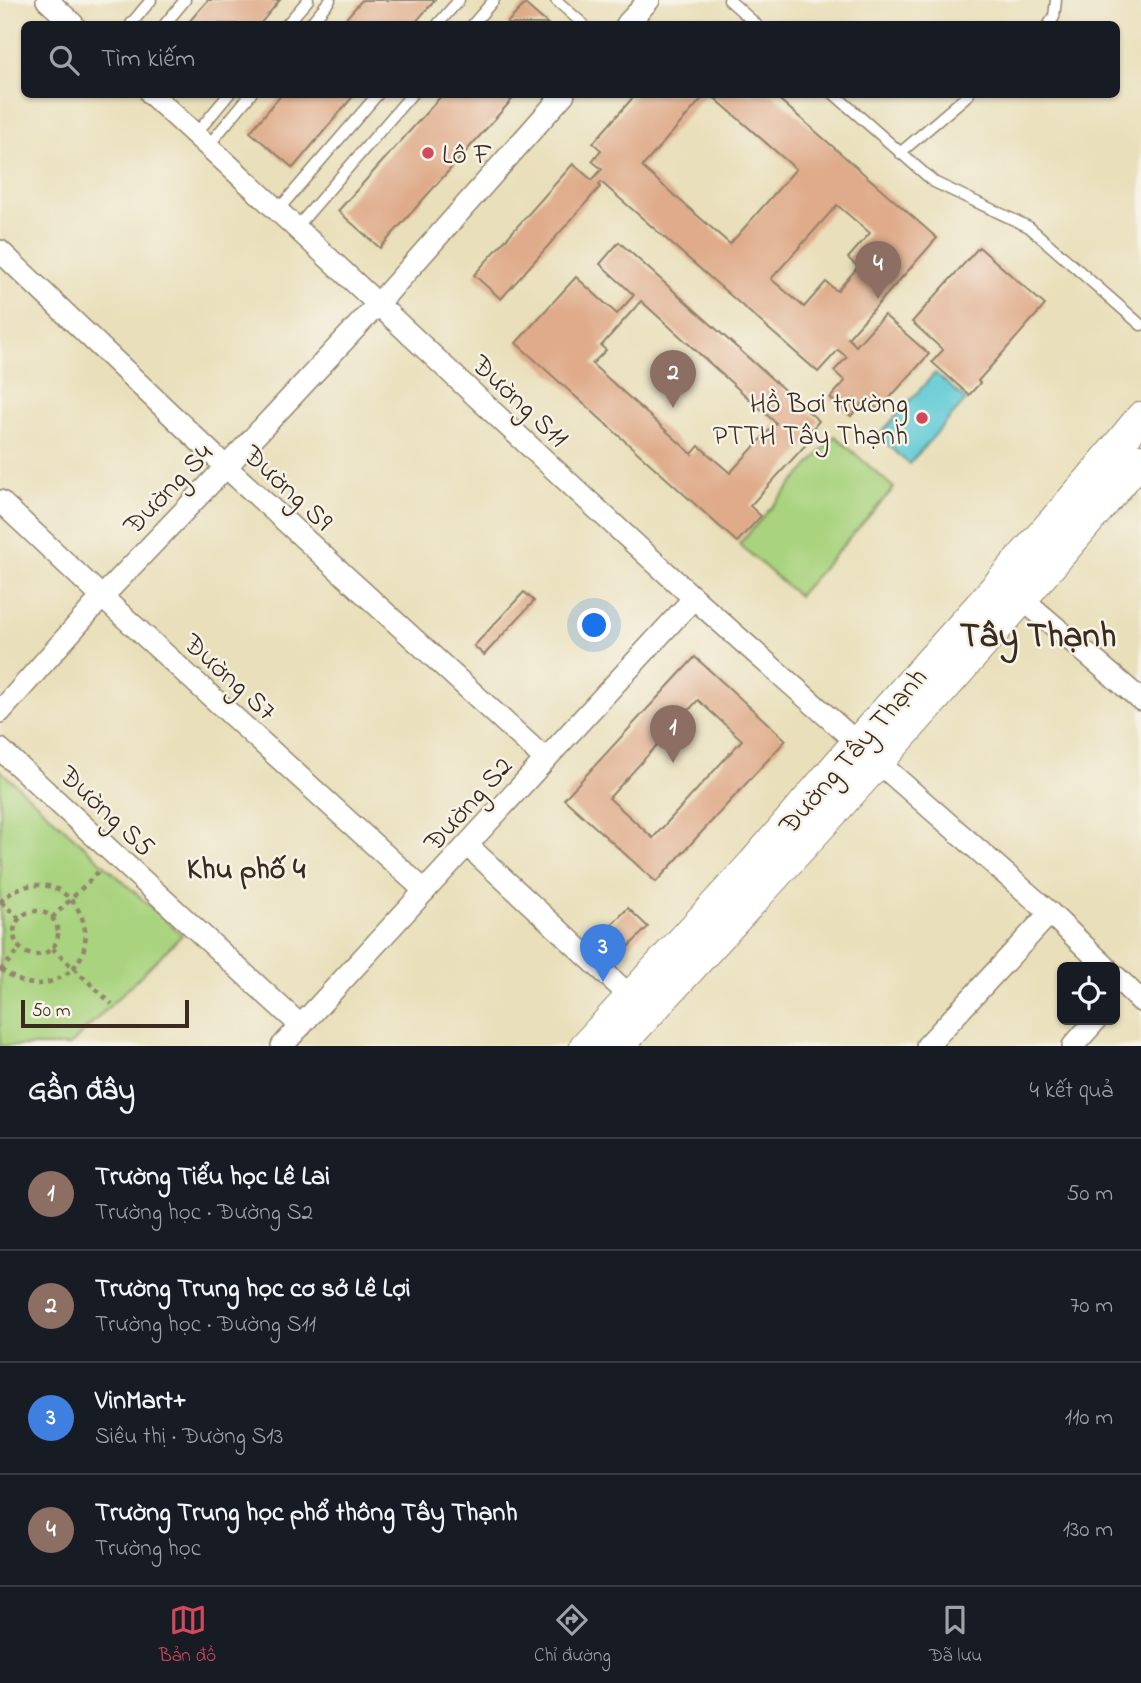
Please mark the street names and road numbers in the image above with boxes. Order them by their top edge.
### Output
street label: Đường S11 [460,346,577,459]
street label: Đường S4 [114,435,224,546]
street label: Đường S9 [231,436,342,543]
street label: Đường S7 [172,625,285,732]
street label: Đường Tây Thạnh [770,660,939,846]
street label: Đường S2 [415,748,524,863]
street label: Đường S5 [48,756,163,868]

